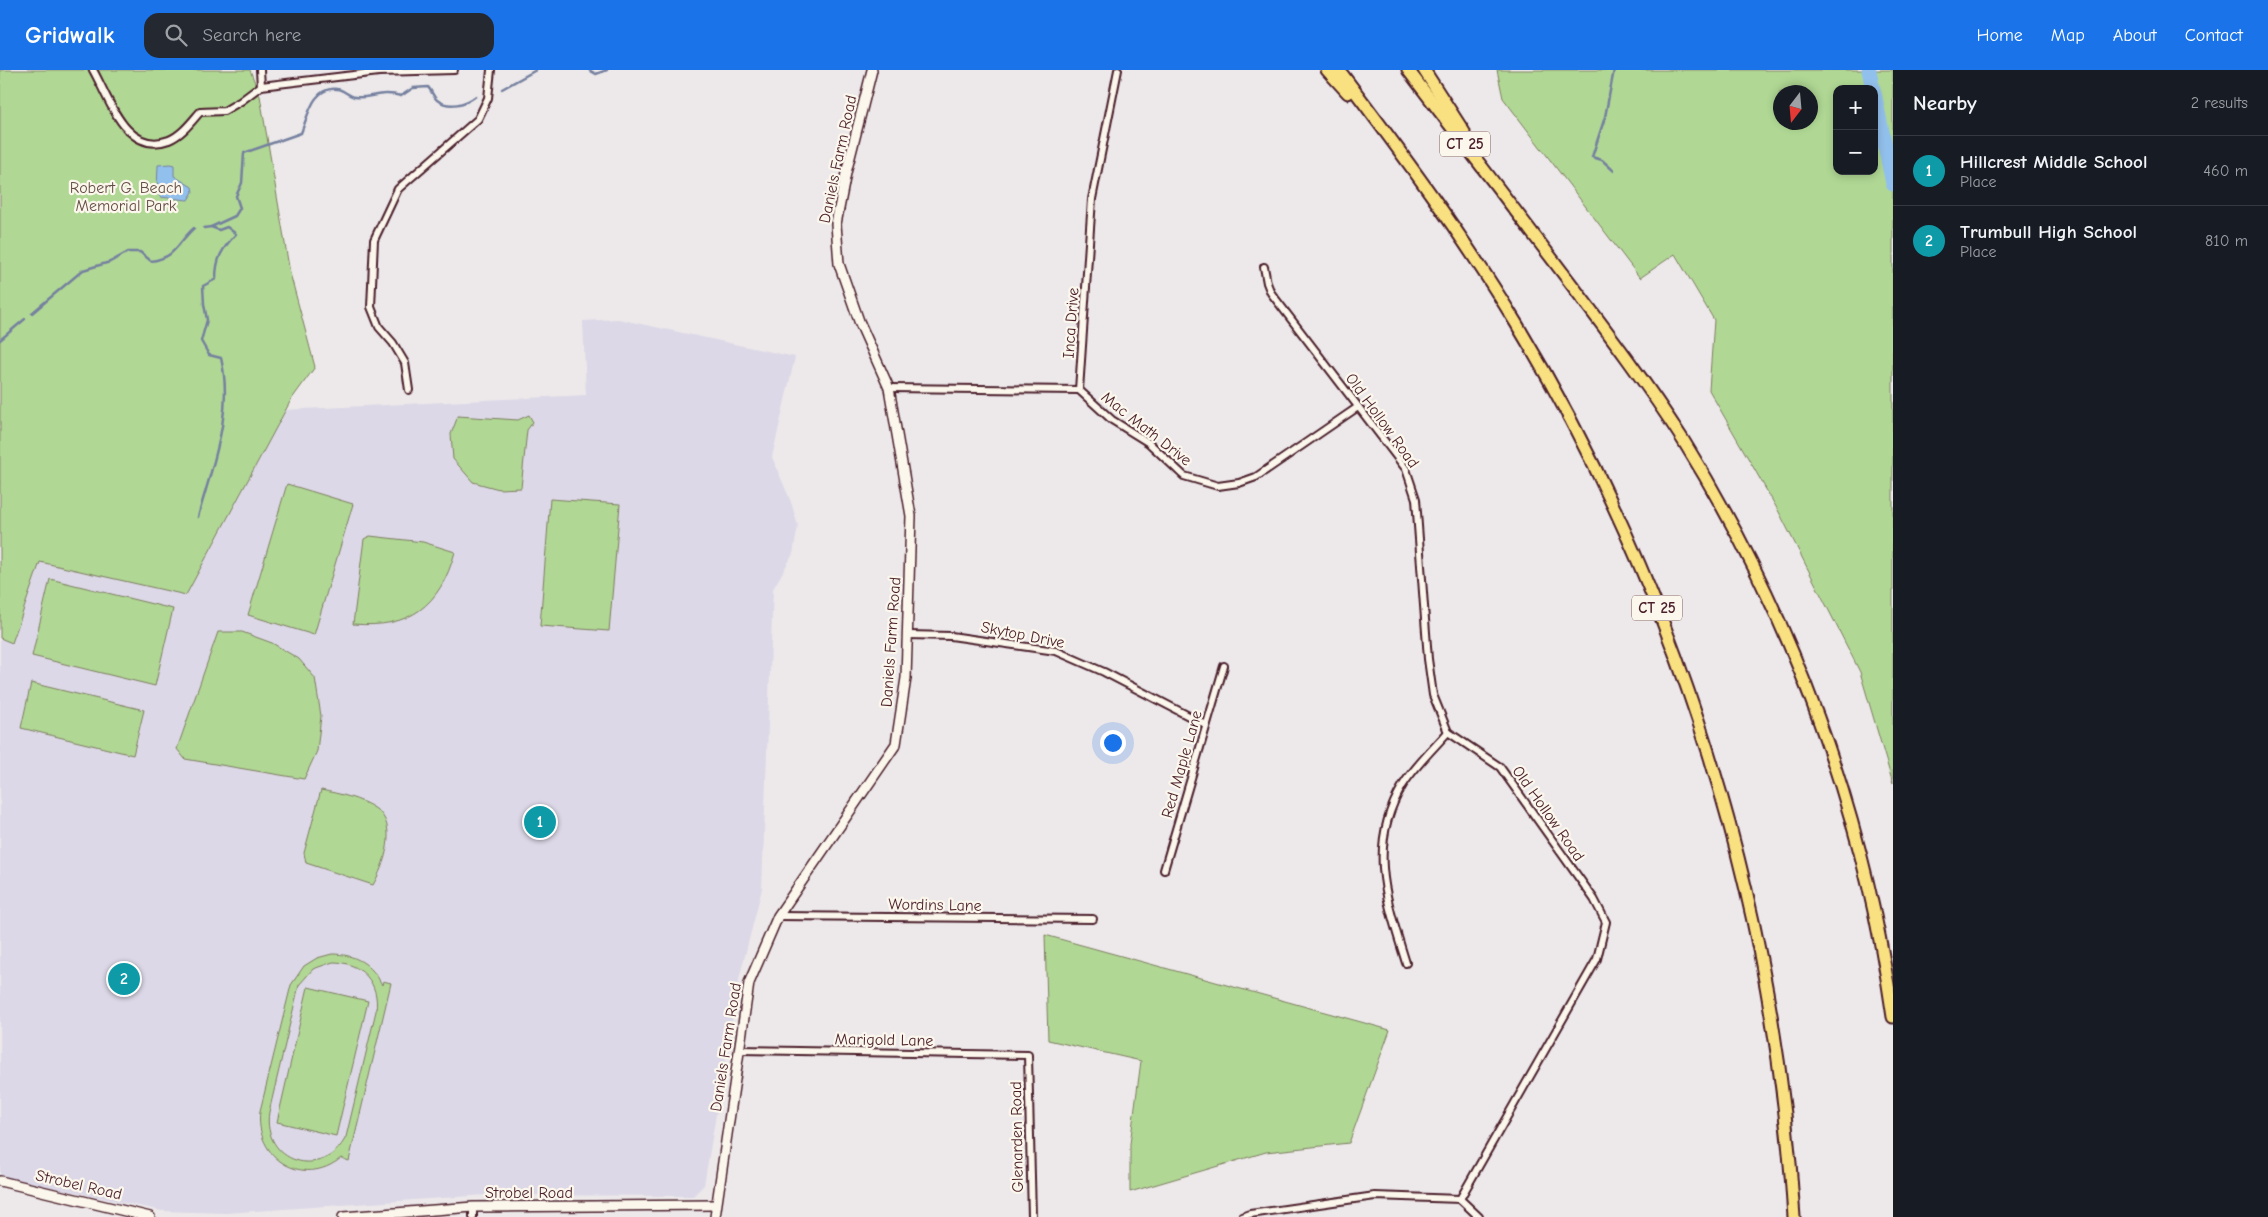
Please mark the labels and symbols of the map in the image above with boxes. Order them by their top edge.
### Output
north arrow [1773,85,1818,130]
street label: Daniels Farm Road [816,94,860,225]
road number: CT 25 [1440,132,1490,156]
park label: Robert G. Beach Memorial Park [70,179,182,215]
street label: Inca Drive [1060,287,1082,359]
street label: Old Hollow Road [1342,370,1423,471]
street label: Mac Math Drive [1098,388,1195,470]
street label: Daniels Farm Road [877,576,905,708]
road number: CT 25 [1632,596,1682,620]
street label: Skytop Drive [980,618,1066,652]
street label: Red Maple Lane [1158,708,1206,820]
your location [1100,730,1126,756]
street label: Old Hollow Road [1509,762,1588,865]
pin: 1 [524,803,556,841]
street label: Wordins Lane [888,895,982,915]
pin: 2 [108,960,140,998]
street label: Daniels Farm Road [707,981,745,1113]
street label: Marigold Lane [834,1030,934,1050]
street label: Glenarden Road [1007,1081,1027,1193]
street label: Strobel Road [34,1166,124,1204]
street label: Strobel Road [485,1184,573,1202]

